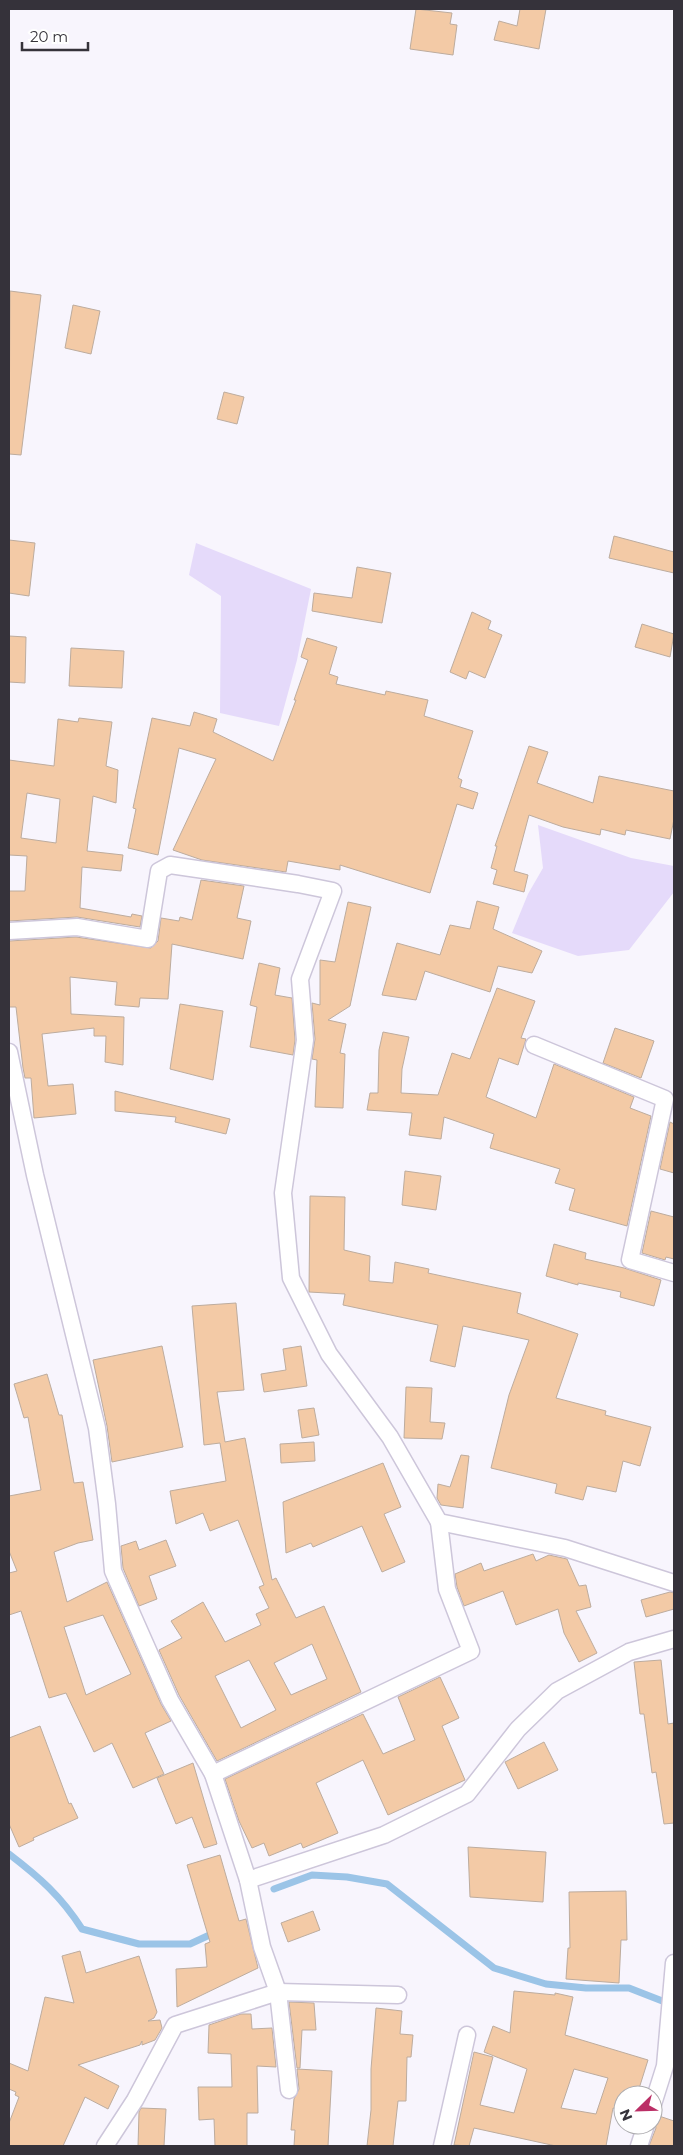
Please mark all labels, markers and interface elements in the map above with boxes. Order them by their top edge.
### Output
scale bar [22,20,89,52]
text: 20 m [30,27,68,46]
north arrow [613,2085,663,2135]
text: N [616,2106,637,2124]

